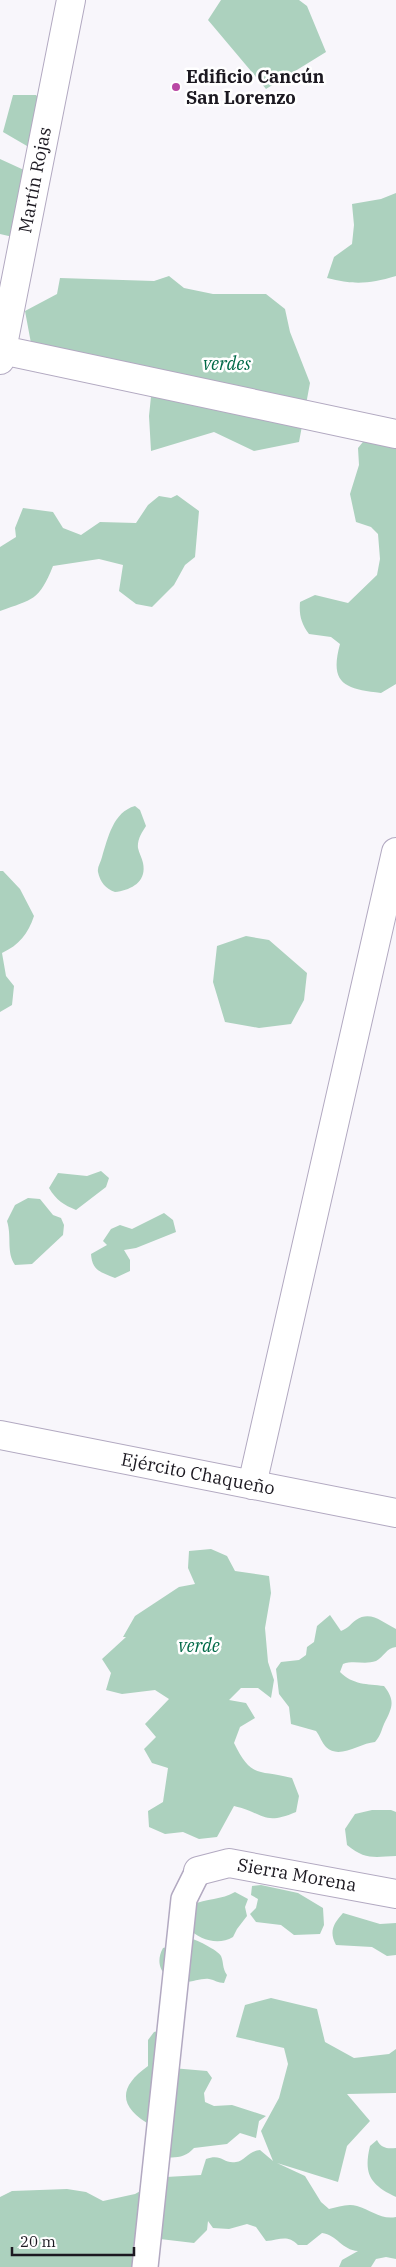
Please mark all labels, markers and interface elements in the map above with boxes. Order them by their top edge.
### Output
place label: Edificio Cancún San Lorenzo [186,65,325,109]
marker: Edificio Cancún San Lorenzo [170,81,182,93]
street label: Martín Rojas [13,125,56,235]
park label: verdes [203,352,251,375]
street label: Ejército Chaqueño [119,1447,277,1500]
park label: verde [178,1634,220,1657]
street label: Sierra Morena [236,1853,359,1896]
scale bar [12,2224,135,2256]
text: 20 m [20,2232,56,2251]

